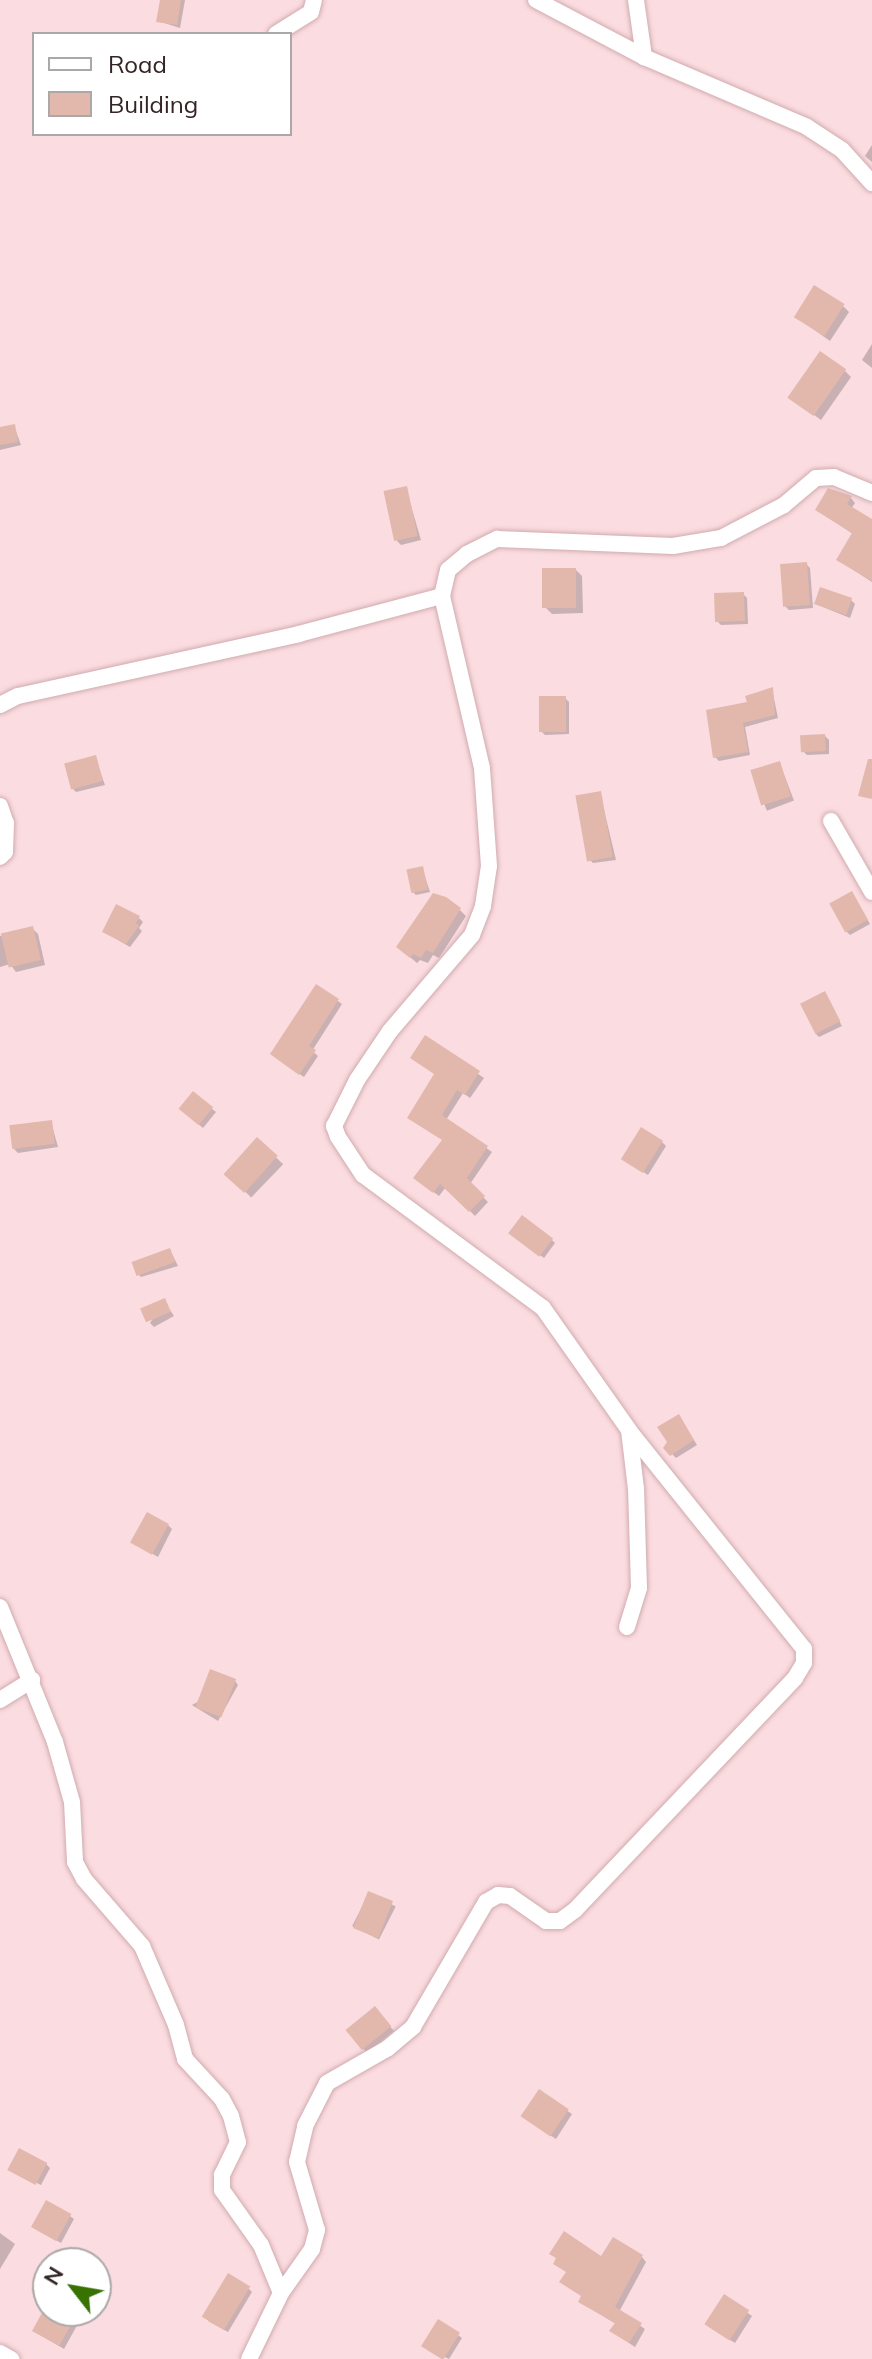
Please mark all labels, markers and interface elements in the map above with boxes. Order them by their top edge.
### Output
legend [32,32,292,136]
text: Road [108,49,167,79]
text: Building [108,89,198,119]
north arrow [32,2247,112,2327]
text: N [37,2261,69,2290]

